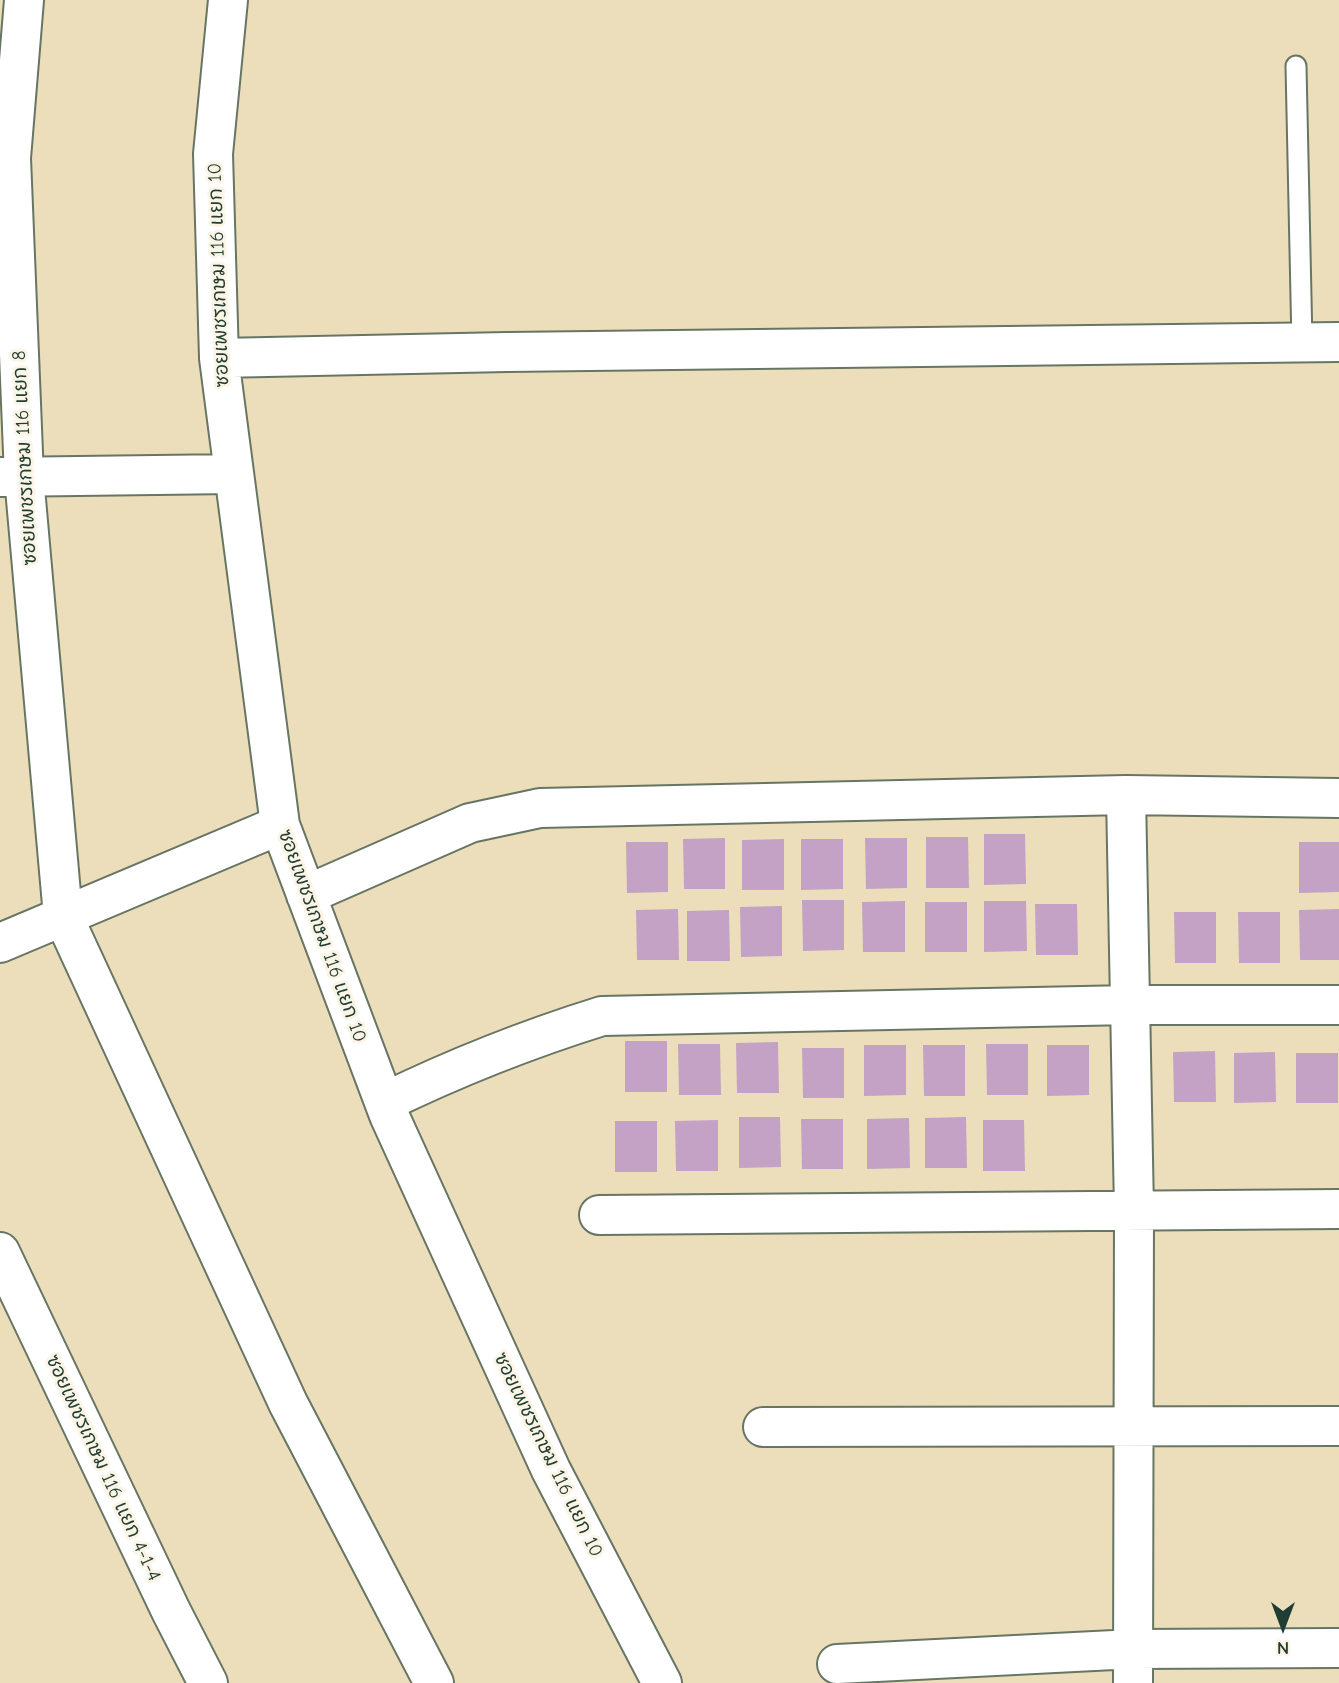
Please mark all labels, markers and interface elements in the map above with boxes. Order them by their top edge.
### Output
street label: ซอยเพชรเกษม 116 แยก 10 [204,162,234,388]
street label: ซอยเพชรเกษม 116 แยก 8 [8,350,42,566]
street label: ซอยเพชรเกษม 116 แยก 10 [273,827,371,1045]
street label: ซอยเพชรเกษม 116 แยก 10 [489,1349,607,1561]
street label: ซอยเพชรเกษม 116 แยก 4-1-4 [41,1351,165,1585]
north arrow [1248,1592,1318,1662]
text: N [1277,1637,1289,1659]

